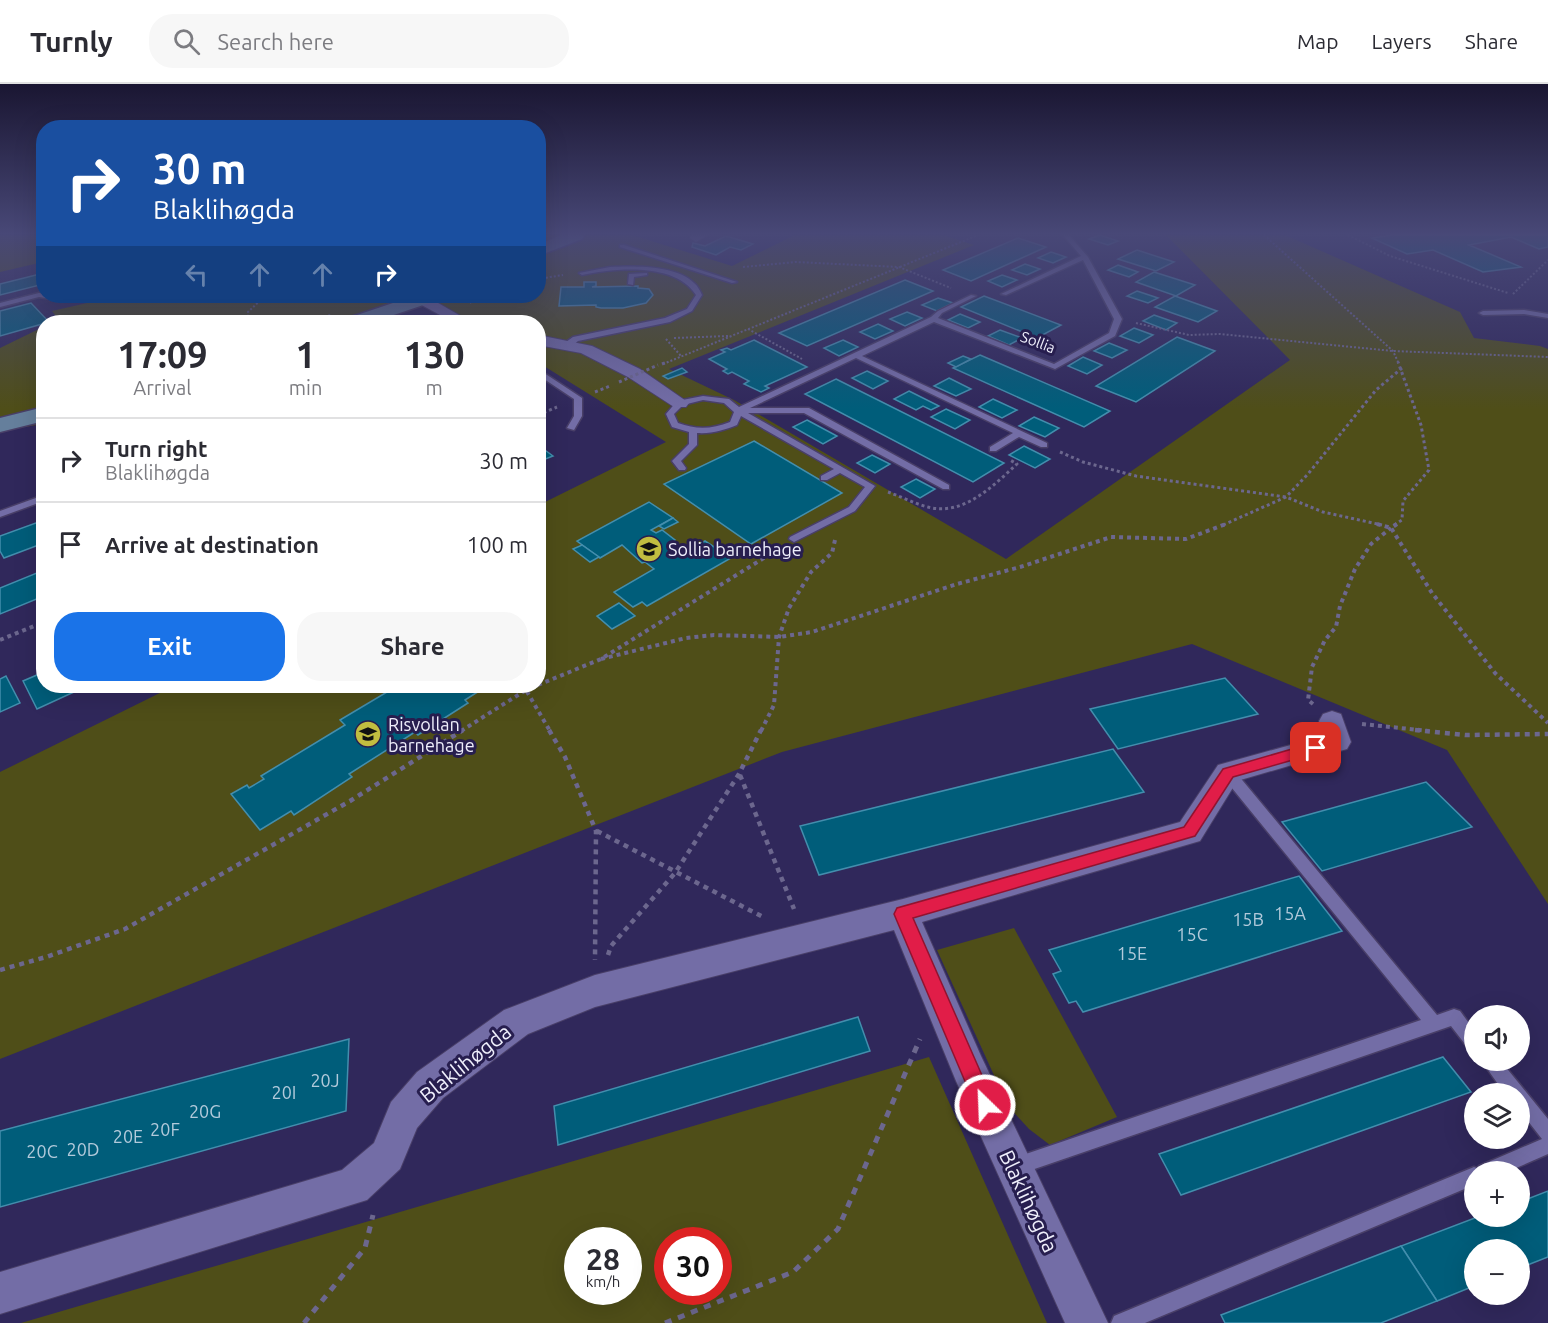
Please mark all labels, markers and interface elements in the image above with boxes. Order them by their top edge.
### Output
search box [149,14,569,68]
icon: search [170,25,203,58]
text: Turnly [30,26,113,57]
text: Search here [218,29,334,54]
text: Map [1297,29,1338,53]
text: Layers [1371,29,1432,53]
text: Share [1465,29,1518,53]
icon: right [54,144,132,222]
text: 30 m [153,145,247,192]
text: Blaklihøgda [153,194,295,224]
icon: left [180,258,213,291]
icon: ahead [243,258,276,291]
icon: ahead [306,258,339,291]
icon: right [369,258,402,291]
street label: Sollia [1018,328,1058,356]
text: 17:09 [117,334,207,375]
text: 1 [295,334,316,375]
text: 130 [404,334,465,375]
text: Arrival [133,376,192,399]
text: min [289,376,322,399]
text: m [426,376,443,399]
text: Turn right [105,436,207,461]
icon: right [54,444,87,477]
text: 30 m [479,448,528,473]
text: Blaklihøgda [105,461,210,484]
icon: arrive [54,528,87,561]
text: Arrive at destination [105,532,319,557]
text: 100 m [467,532,528,557]
school or university icon: Sollia barnehage [634,534,664,564]
place label: Sollia barnehage [668,539,802,559]
button: Exit [54,612,285,681]
button: Share [297,612,528,681]
place label: Risvollan barnehage [388,714,475,755]
school or university icon: Risvollan barnehage [353,719,383,749]
pin [1290,722,1341,773]
icon: arrive [1299,731,1332,764]
house number: 15A [1274,903,1306,923]
house number: 15B [1232,909,1264,929]
house number: 15C [1176,924,1208,944]
house number: 15E [1117,943,1147,963]
map controls [1464,1005,1530,1305]
button: sound [1464,1005,1530,1071]
street label: Blaklihøgda [415,1019,515,1107]
house number: 20J [310,1070,340,1090]
position arrow [953,1073,1017,1137]
house number: 20I [272,1082,296,1102]
button: layers [1464,1083,1530,1149]
house number: 20G [189,1101,221,1121]
house number: 20F [150,1119,180,1139]
house number: 20E [113,1126,143,1146]
house number: 20D [66,1139,100,1159]
house number: 20C [26,1141,58,1161]
street label: Blaklihøgda [995,1146,1063,1256]
button: + [1464,1161,1530,1227]
speed limit sign: 30 [654,1227,732,1305]
button: − [1464,1239,1530,1305]
text: 28 [586,1242,620,1276]
text: km/h [586,1273,620,1290]

